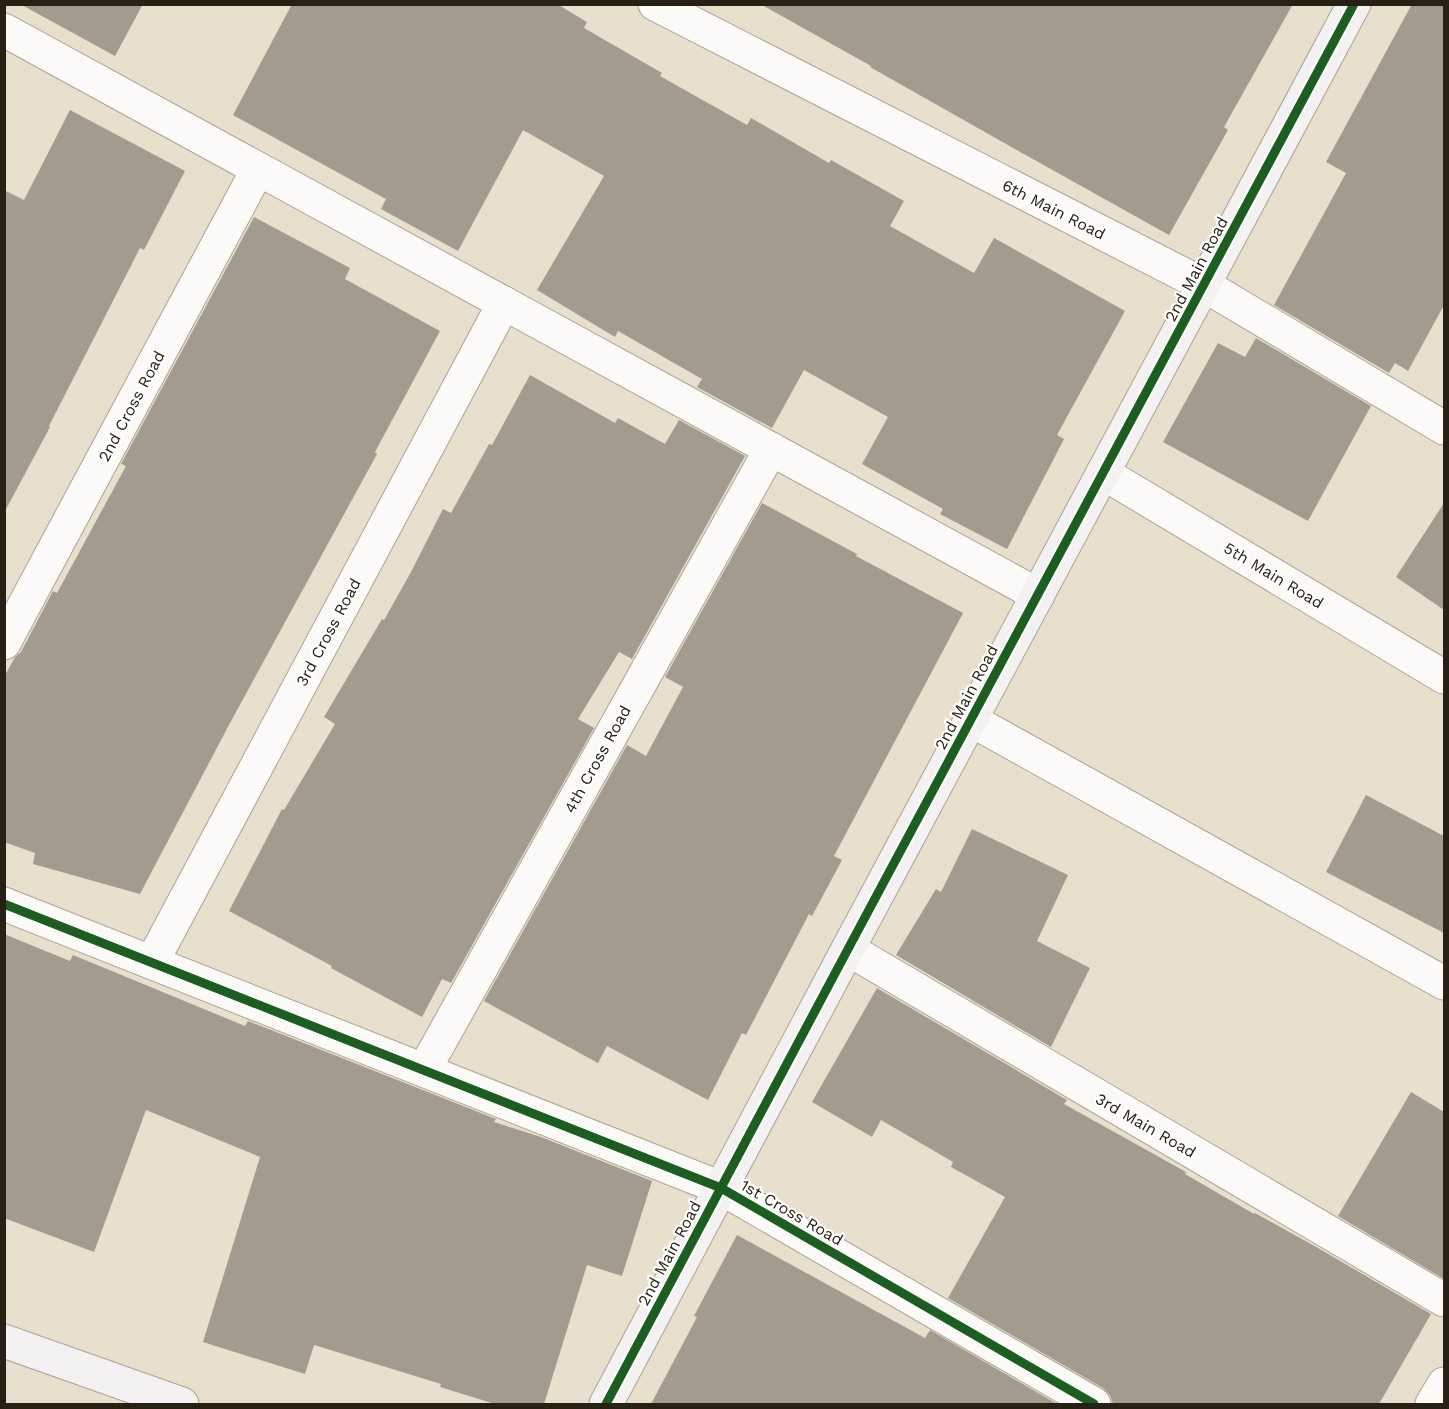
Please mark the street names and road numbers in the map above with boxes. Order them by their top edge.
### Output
street label: 6th Main Road [999,175,1108,244]
street label: 2nd Main Road [1161,214,1232,325]
street label: 2nd Cross Road [94,347,169,465]
street label: 5th Main Road [1221,538,1327,613]
street label: 3rd Cross Road [292,575,365,689]
street label: 2nd Main Road [931,642,1002,753]
street label: 4th Cross Road [560,702,635,816]
street label: 3rd Main Road [1092,1089,1199,1162]
street label: 1st Cross Road [737,1175,846,1249]
street label: 2nd Main Road [634,1198,705,1309]

